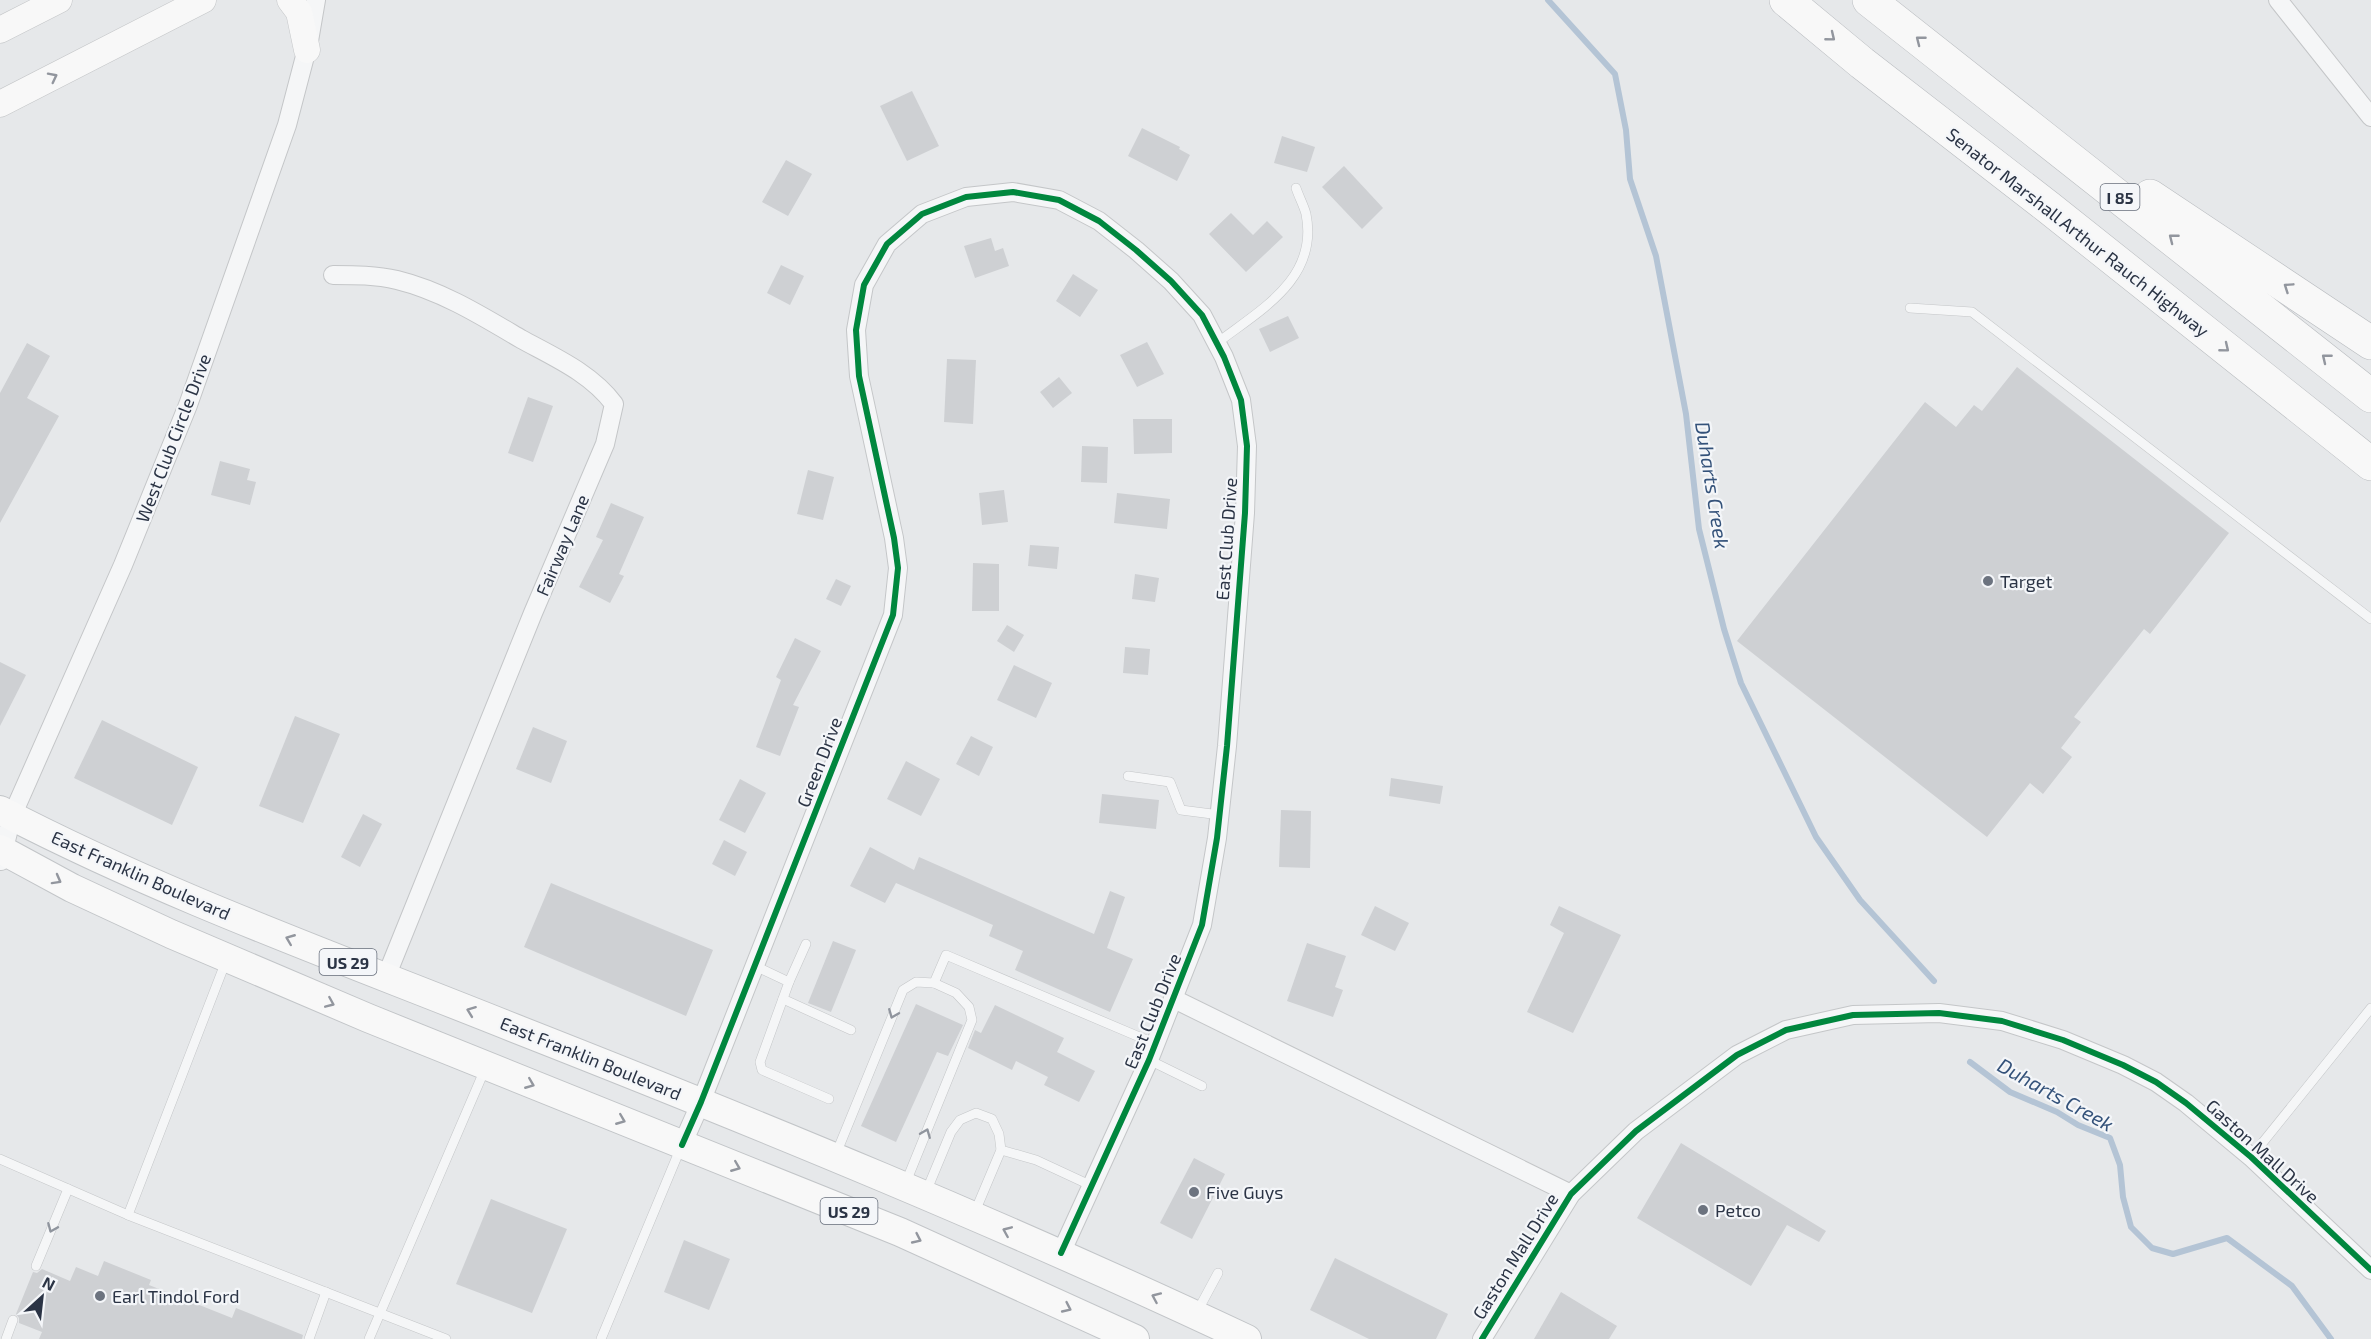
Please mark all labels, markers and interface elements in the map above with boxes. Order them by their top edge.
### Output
one-way arrow [1824,30,1835,41]
one-way arrow [1916,37,1927,48]
one-way arrow [47,73,57,84]
street label: Senator Marshall Arthur Rauch Highway [1942,123,2214,342]
road number: I 85 [2100,184,2140,210]
one-way arrow [2168,235,2179,246]
one-way arrow [2283,283,2294,294]
one-way arrow [2219,340,2230,351]
street label: West Club Circle Drive [131,351,215,525]
one-way arrow [2322,355,2333,366]
water label: Duharts Creek [1691,420,1735,550]
street label: East Club Drive [1211,477,1241,601]
street label: Fairway Lane [531,491,593,599]
place label: Target [2000,570,2052,592]
marker: Target [1981,574,1995,588]
street label: Green Drive [792,714,846,810]
street label: East Franklin Boulevard [48,826,234,924]
one-way arrow [50,873,61,884]
one-way arrow [285,934,296,946]
road number: US 29 [320,949,376,975]
street label: East Club Drive [1119,950,1185,1072]
one-way arrow [324,995,335,1007]
one-way arrow [467,1006,478,1018]
one-way arrow [888,1007,900,1018]
street label: East Franklin Boulevard [497,1012,685,1104]
water label: Duharts Creek [1994,1052,2118,1136]
one-way arrow [524,1077,535,1089]
street label: Gaston Mall Drive [2202,1094,2324,1208]
one-way arrow [614,1113,625,1125]
one-way arrow [919,1128,931,1139]
one-way arrow [730,1159,741,1172]
place label: Five Guys [1206,1181,1284,1203]
marker: Five Guys [1187,1185,1201,1199]
street label: Gaston Mall Drive [1467,1189,1563,1323]
road number: US 29 [820,1198,878,1224]
place label: Petco [1715,1199,1761,1221]
marker: Petco [1696,1203,1710,1217]
one-way arrow [47,1221,59,1232]
one-way arrow [1003,1226,1014,1238]
one-way arrow [911,1232,922,1244]
north arrow [12,1267,72,1327]
text: N [40,1272,59,1294]
place label: Earl Tindol Ford [112,1285,240,1307]
marker: Earl Tindol Ford [93,1289,107,1303]
one-way arrow [1152,1292,1163,1304]
one-way arrow [1060,1301,1071,1313]

